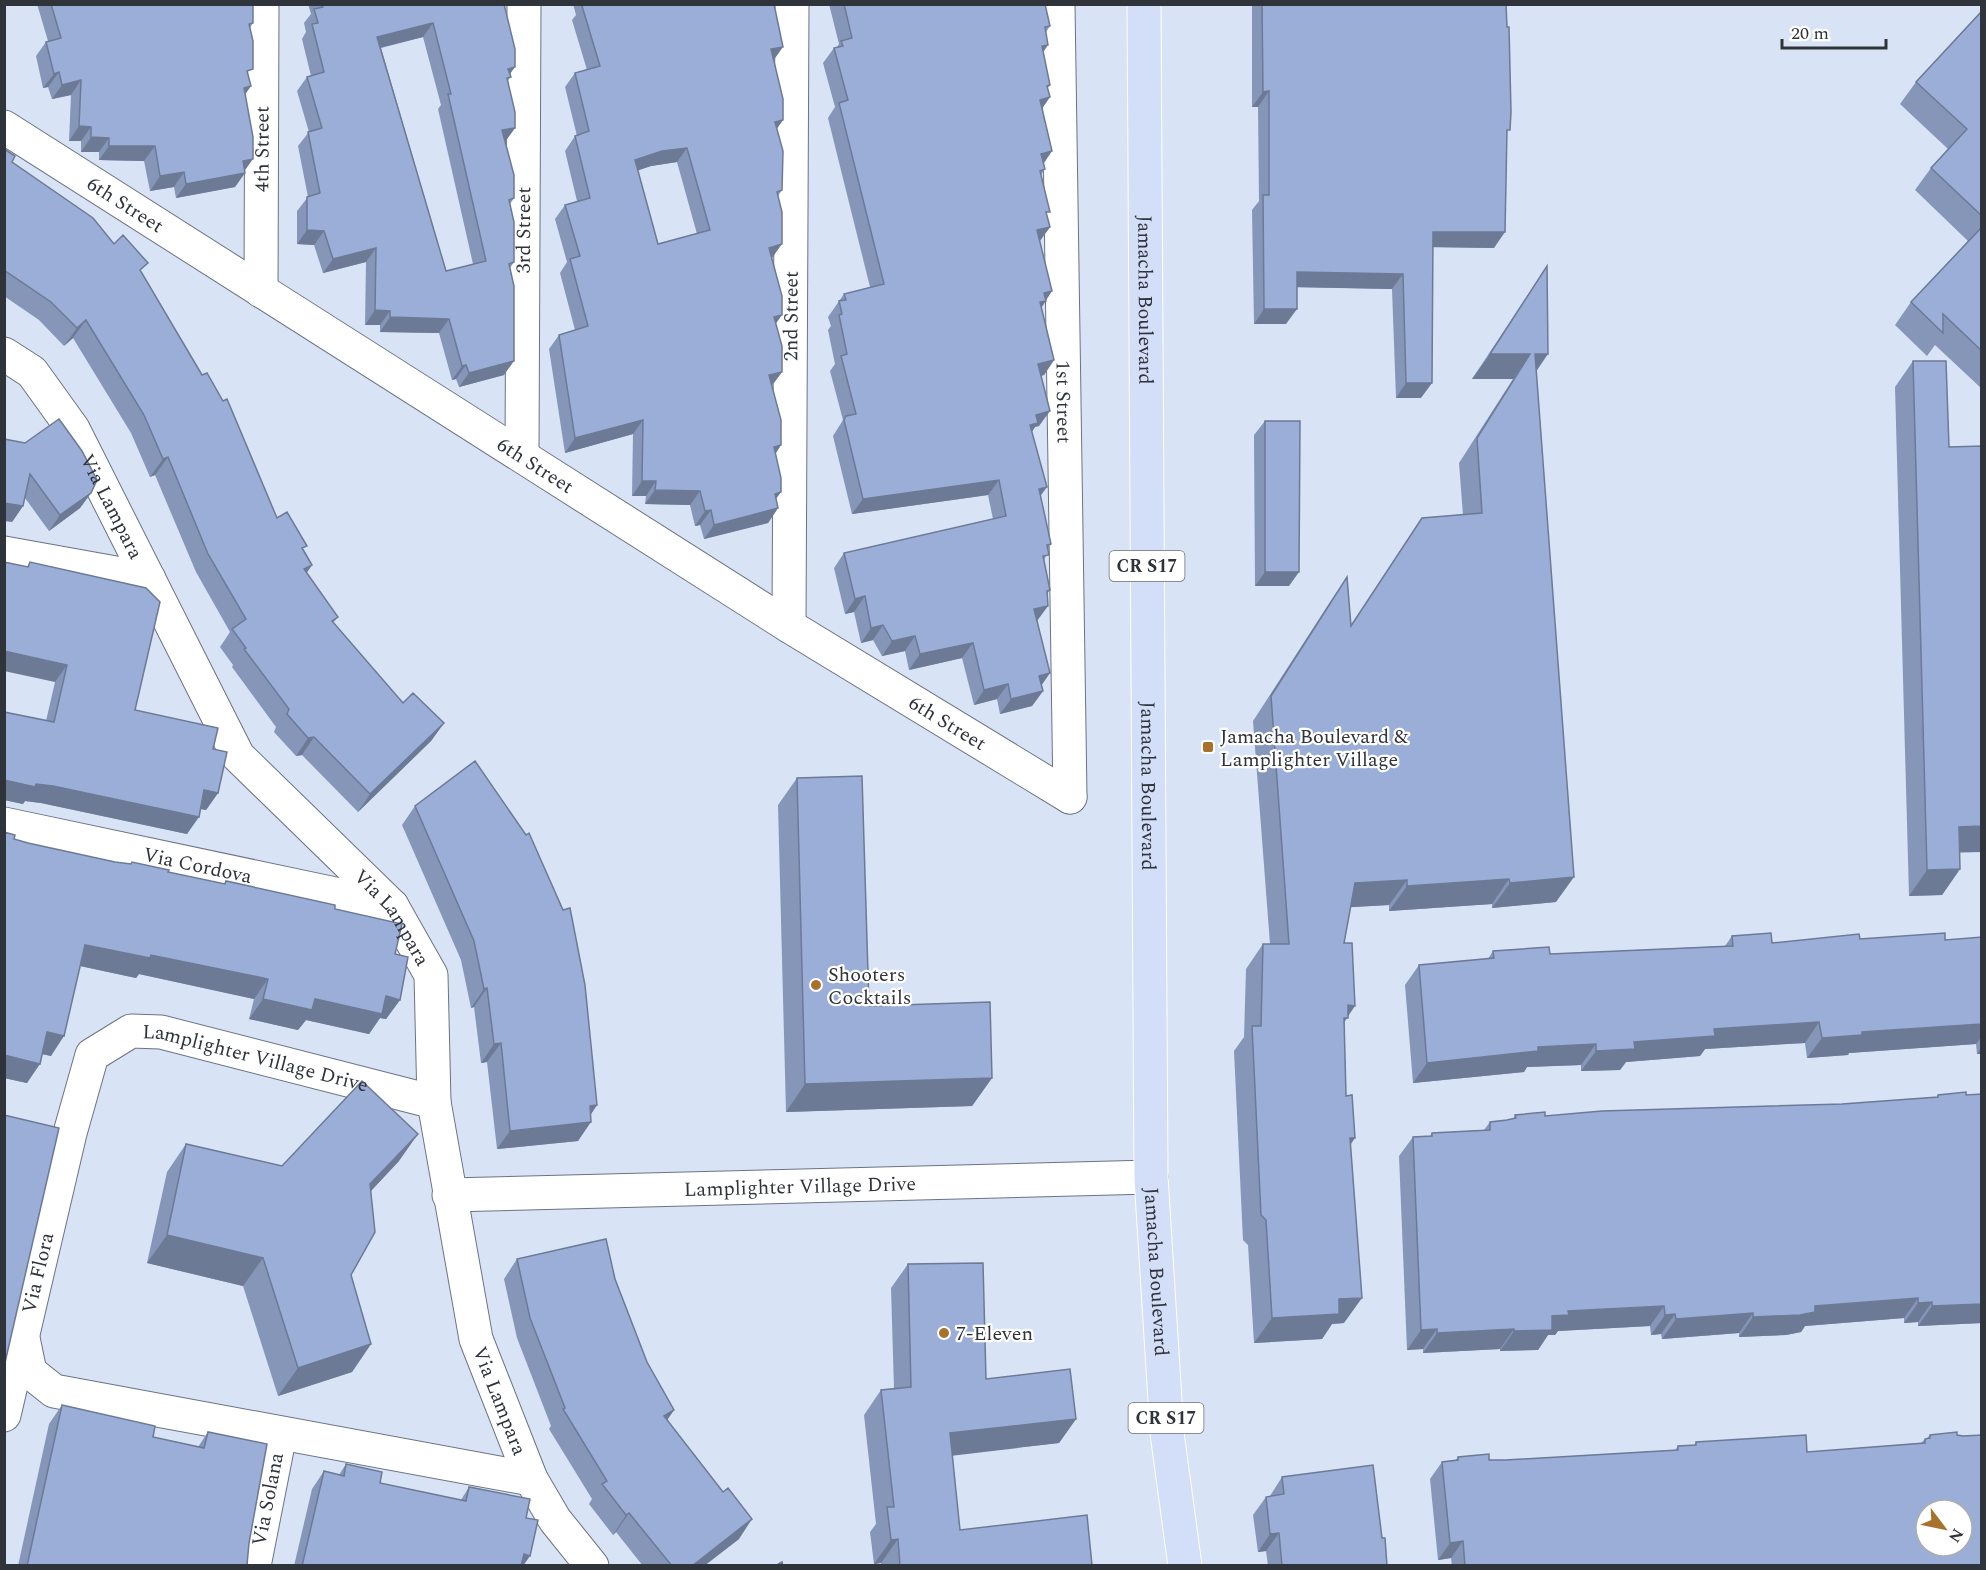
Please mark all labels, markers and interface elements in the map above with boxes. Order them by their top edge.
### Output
scale bar [1782,12,1886,50]
text: 20 m [1791,20,1829,47]
street label: 4th Street [247,106,278,192]
street label: 6th Street [81,169,169,241]
street label: 3rd Street [509,187,539,273]
street label: Jamacha Boulevard [1129,215,1160,385]
street label: 2nd Street [776,271,807,361]
street label: 1st Street [1047,360,1079,444]
street label: 6th Street [491,430,580,502]
street label: Via Lampara [72,449,150,565]
road number: CR S17 [1110,551,1184,581]
street label: 6th Street [903,688,992,759]
street label: Jamacha Boulevard [1132,701,1163,871]
place label: Jamacha Boulevard & Lamplighter Village [1220,722,1408,775]
marker: Jamacha Boulevard & Lamplighter Village [1201,740,1215,754]
street label: Via Cordova [140,840,255,892]
street label: Via Lampara [346,862,437,972]
place label: Shooters Cocktails [828,960,911,1013]
marker: Shooters Cocktails [809,978,823,992]
street label: Lamplighter Village Drive [142,1017,371,1101]
street label: Lamplighter Village Drive [683,1169,916,1205]
street label: Jamacha Boulevard [1136,1186,1176,1357]
street label: Via Flora [14,1229,62,1317]
place label: 7-Eleven [956,1319,1033,1349]
marker: 7-Eleven [937,1326,951,1340]
street label: Via Lampara [464,1342,534,1460]
road number: CR S17 [1128,1403,1204,1433]
street label: Via Solana [244,1450,292,1549]
north arrow [1914,1498,1974,1558]
text: N [1942,1524,1970,1547]

